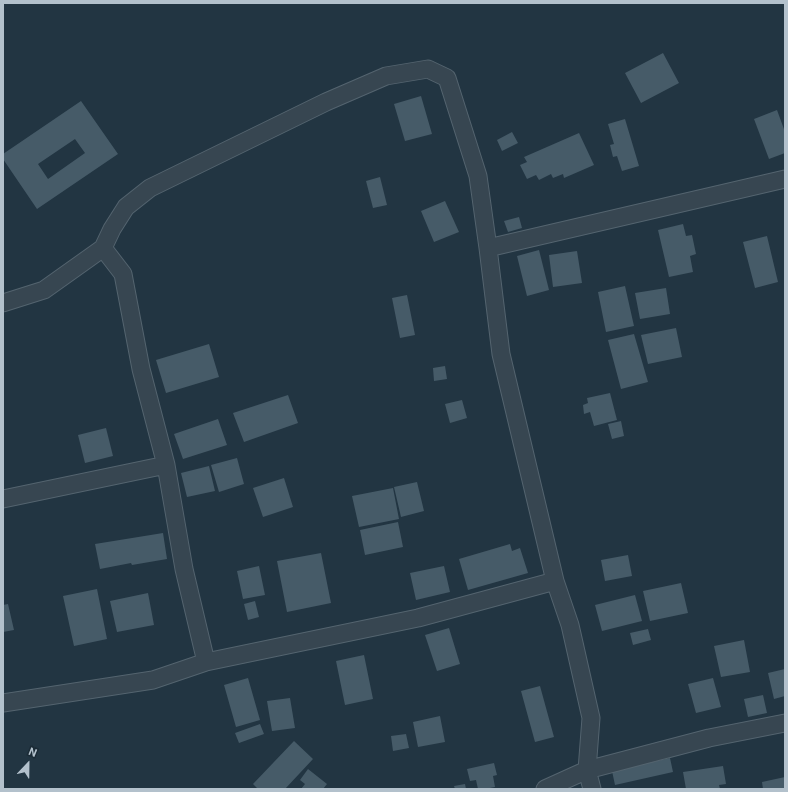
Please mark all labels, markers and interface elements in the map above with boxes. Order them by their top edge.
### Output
north arrow [8,744,48,784]
text: N [27,745,39,760]

